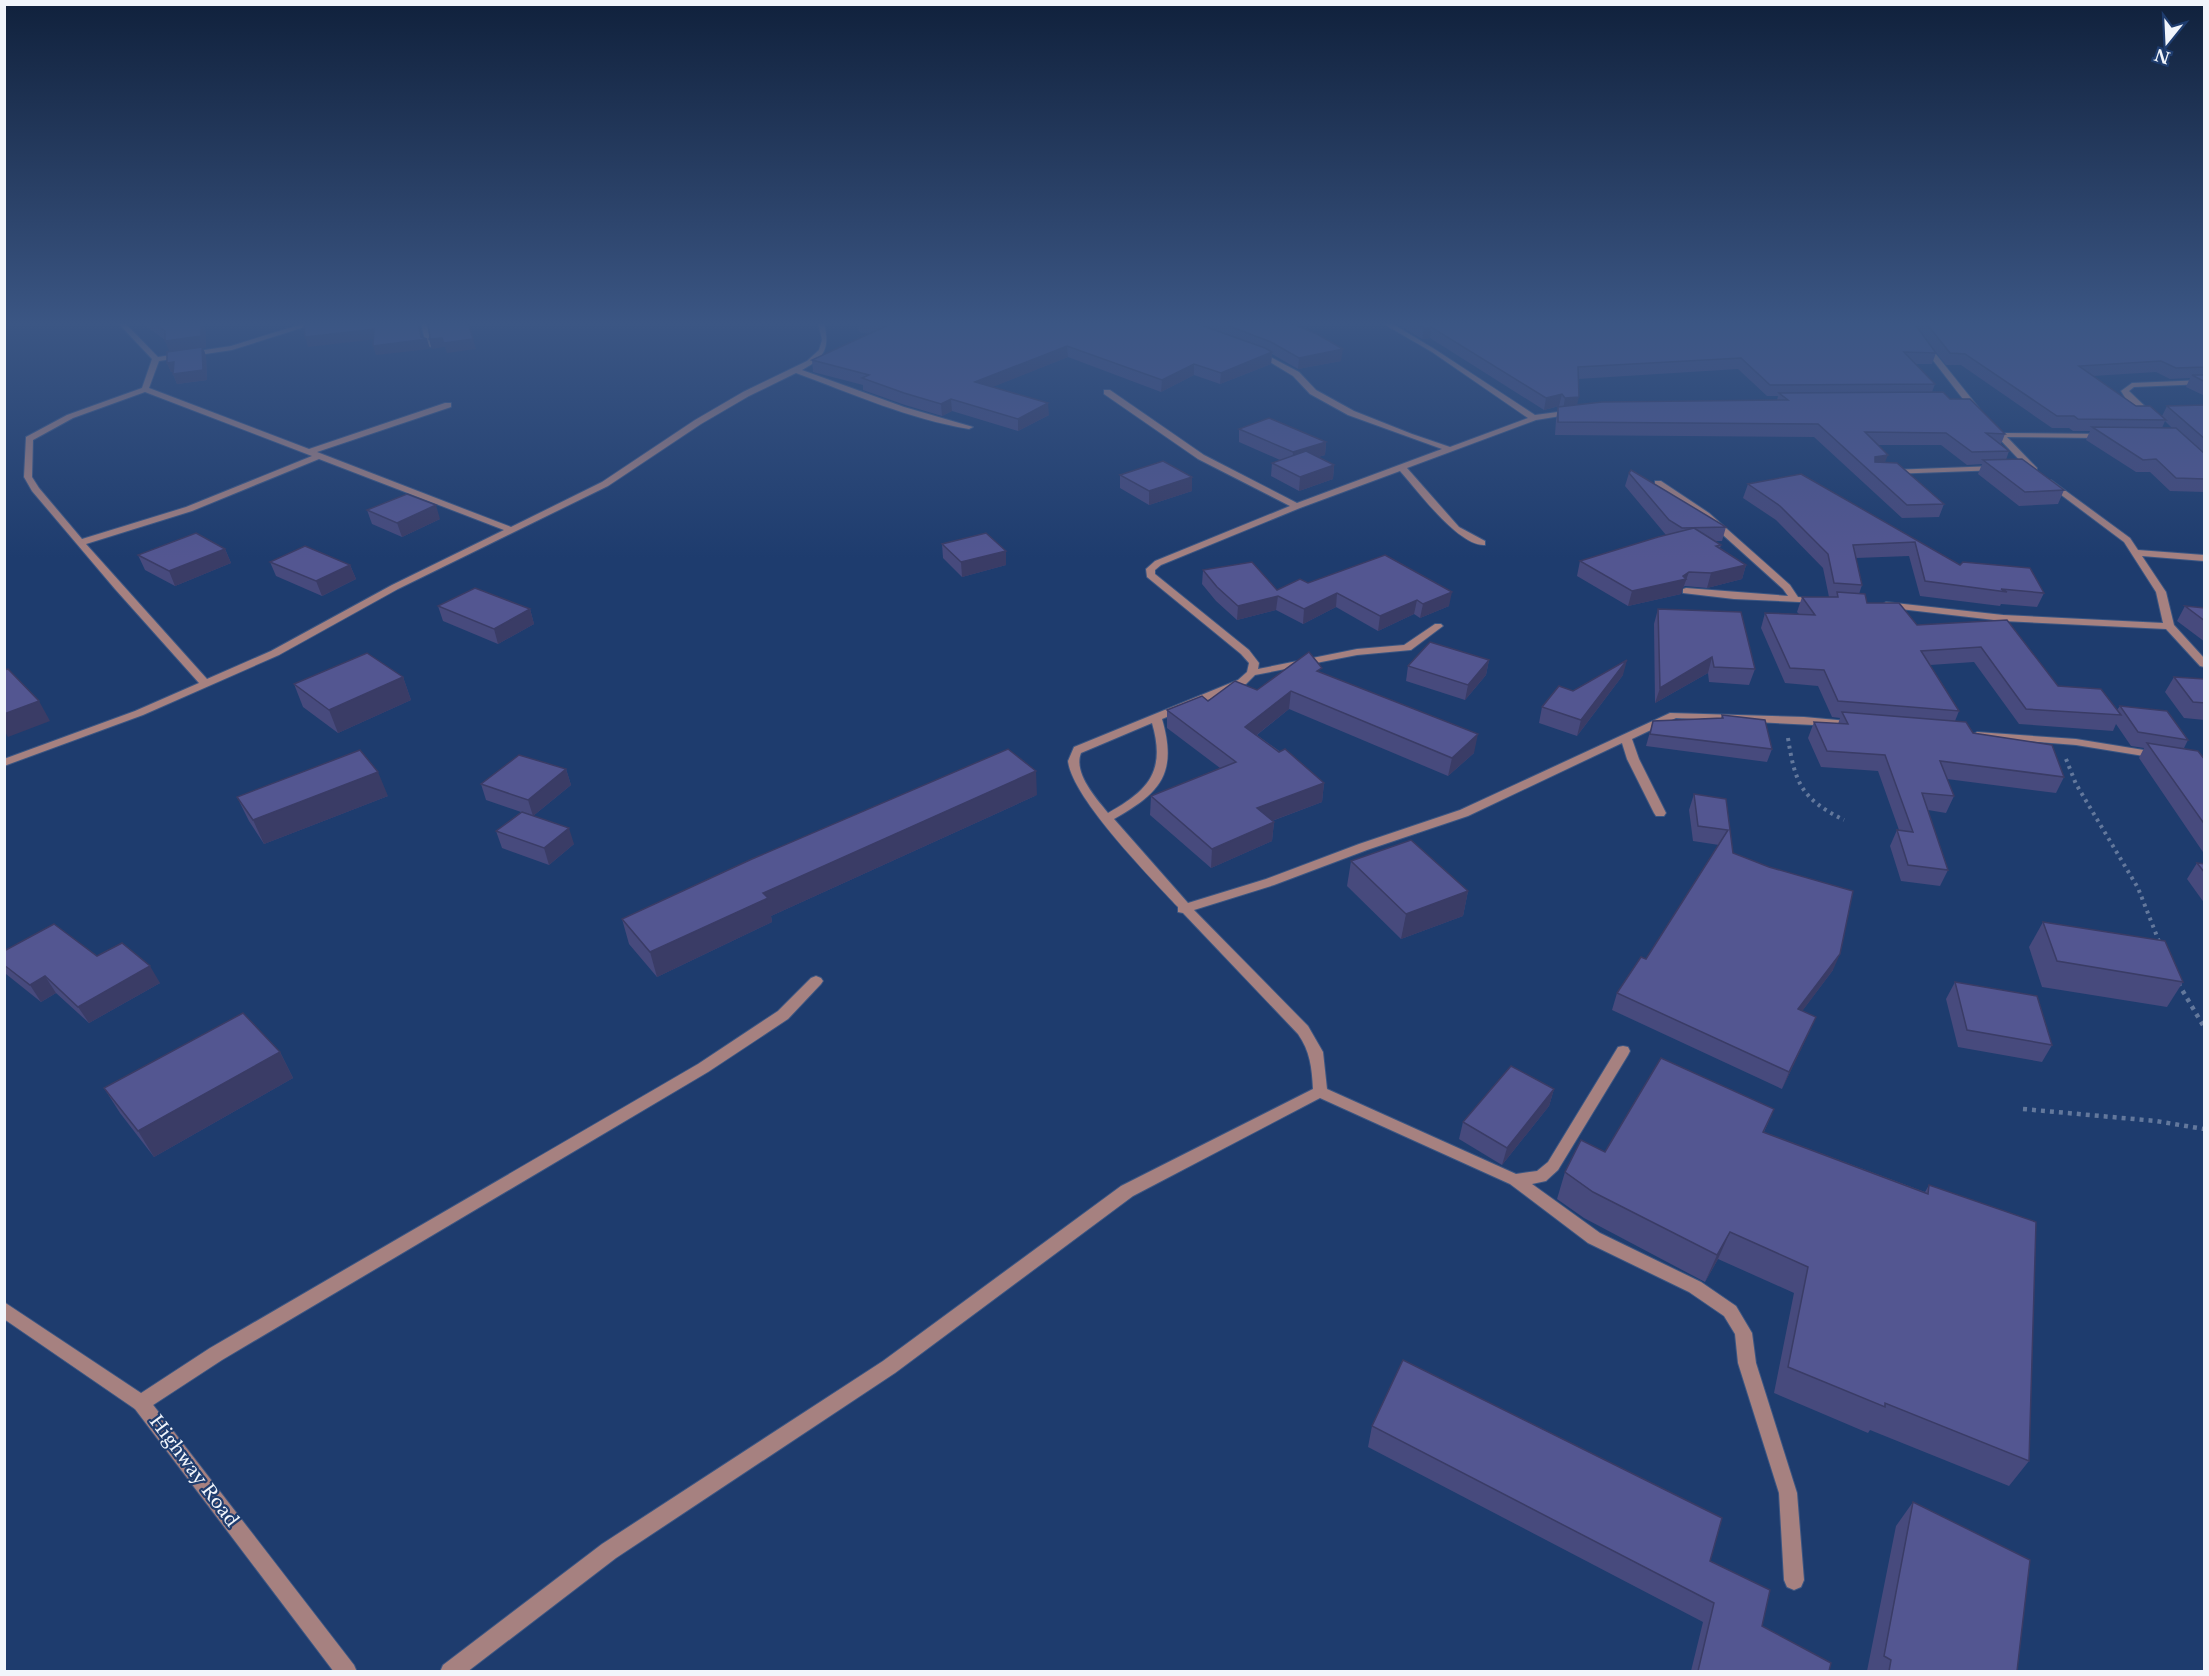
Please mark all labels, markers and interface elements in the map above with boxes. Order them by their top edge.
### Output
north arrow [2137,12,2197,72]
text: N [2152,44,2173,68]
street label: Highway Road [145,1411,243,1531]

